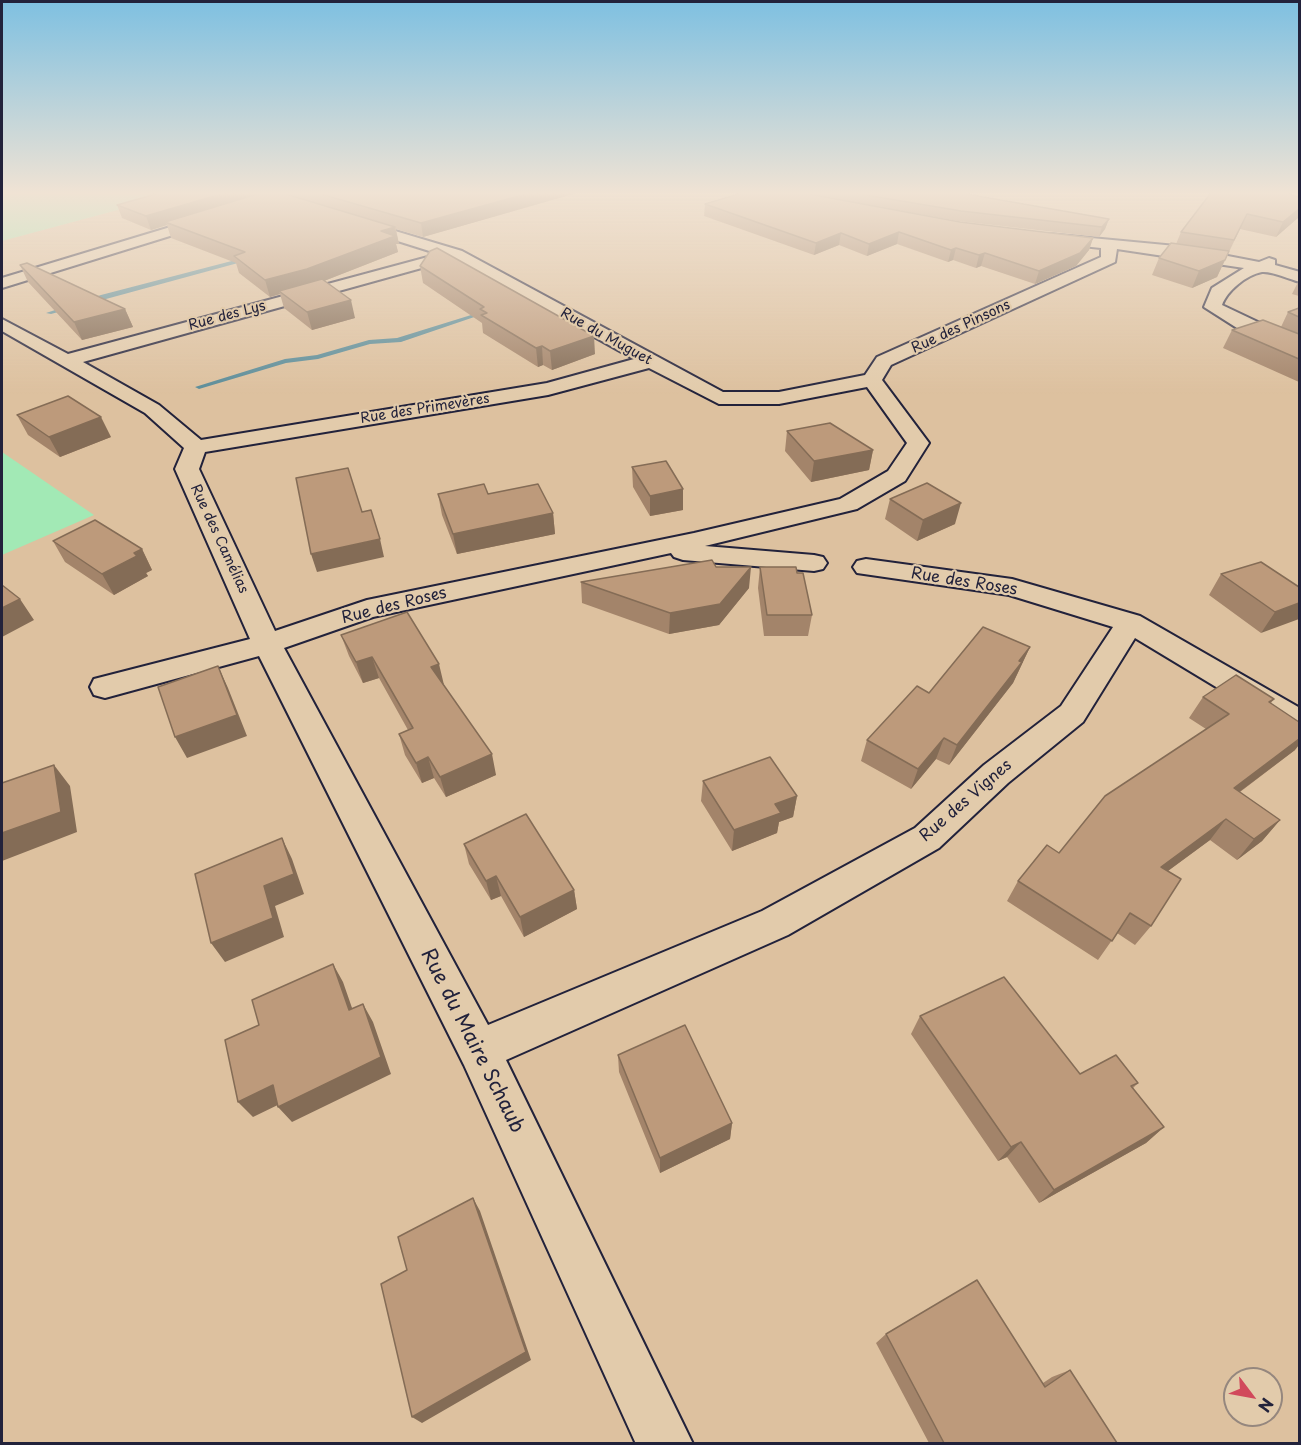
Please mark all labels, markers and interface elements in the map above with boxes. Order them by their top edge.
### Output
street label: Rue des Pinsons [909,297,1013,357]
street label: Rue des Lys [187,298,267,334]
street label: Rue du Muguet [557,305,655,369]
street label: Rue des Primevères [359,390,491,428]
street label: Rue des Camélias [186,482,252,596]
street label: Rue des Roses [909,564,1019,600]
street label: Rue des Roses [340,584,448,628]
street label: Rue des Vignes [916,756,1016,846]
street label: Rue du Maire Schaub [415,945,529,1137]
north arrow [1223,1367,1283,1427]
text: N [1253,1394,1280,1417]

